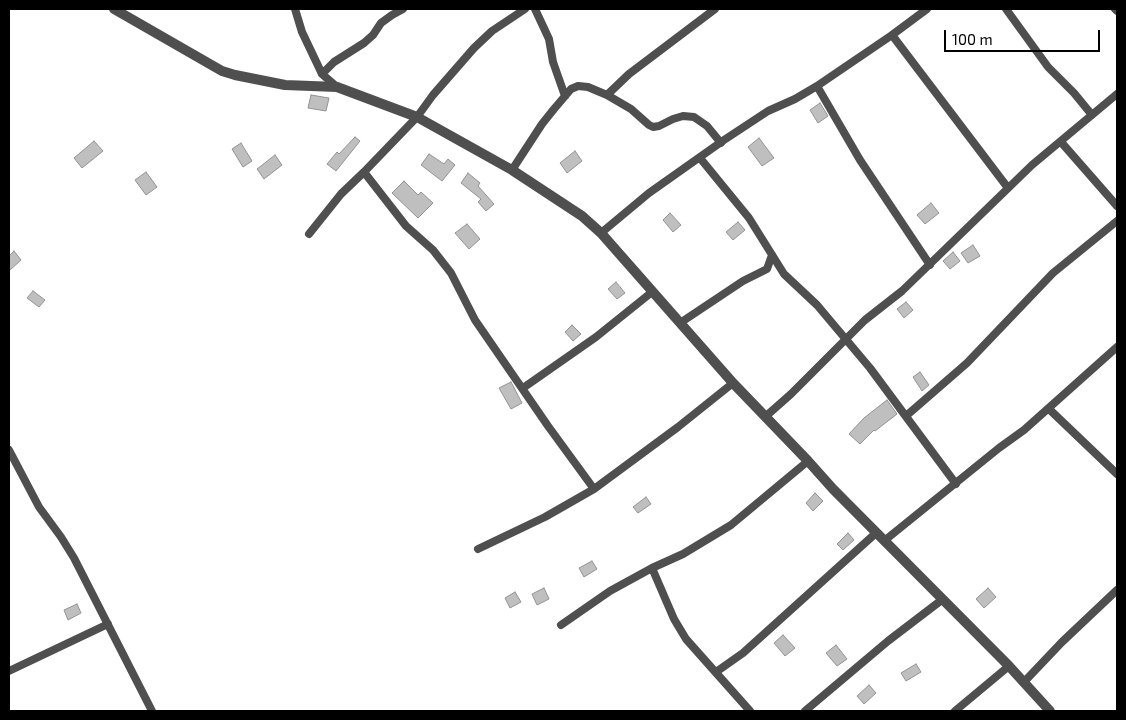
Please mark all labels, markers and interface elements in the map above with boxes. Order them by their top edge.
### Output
scale bar [946,20,1102,52]
text: 100 m [952,30,993,48]

